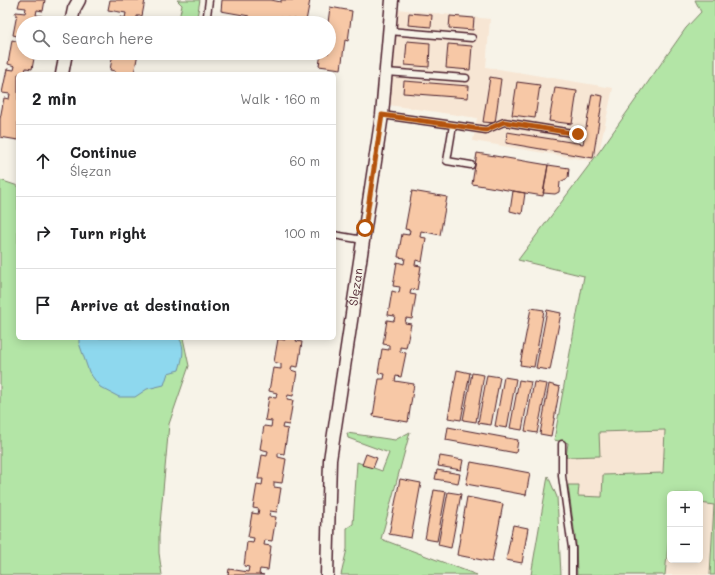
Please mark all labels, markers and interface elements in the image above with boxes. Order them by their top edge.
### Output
search box [16,16,336,60]
icon: search [30,27,52,49]
text: Search here [62,28,153,48]
text: 2 min [32,87,77,109]
text: Walk · 160 m [240,90,320,107]
route end [569,125,587,143]
text: Continue [70,142,137,162]
icon: ahead [32,150,54,172]
text: 60 m [290,152,320,169]
text: Ślęzan [70,162,111,179]
route start [356,219,374,237]
icon: right [32,222,54,244]
text: Turn right [70,223,147,243]
text: 100 m [284,224,320,241]
street label: Ślęzan [344,267,366,307]
icon: arrive [32,294,54,316]
text: Arrive at destination [70,295,230,315]
map controls [667,491,703,563]
button: + [667,491,703,527]
button: − [667,527,703,563]

